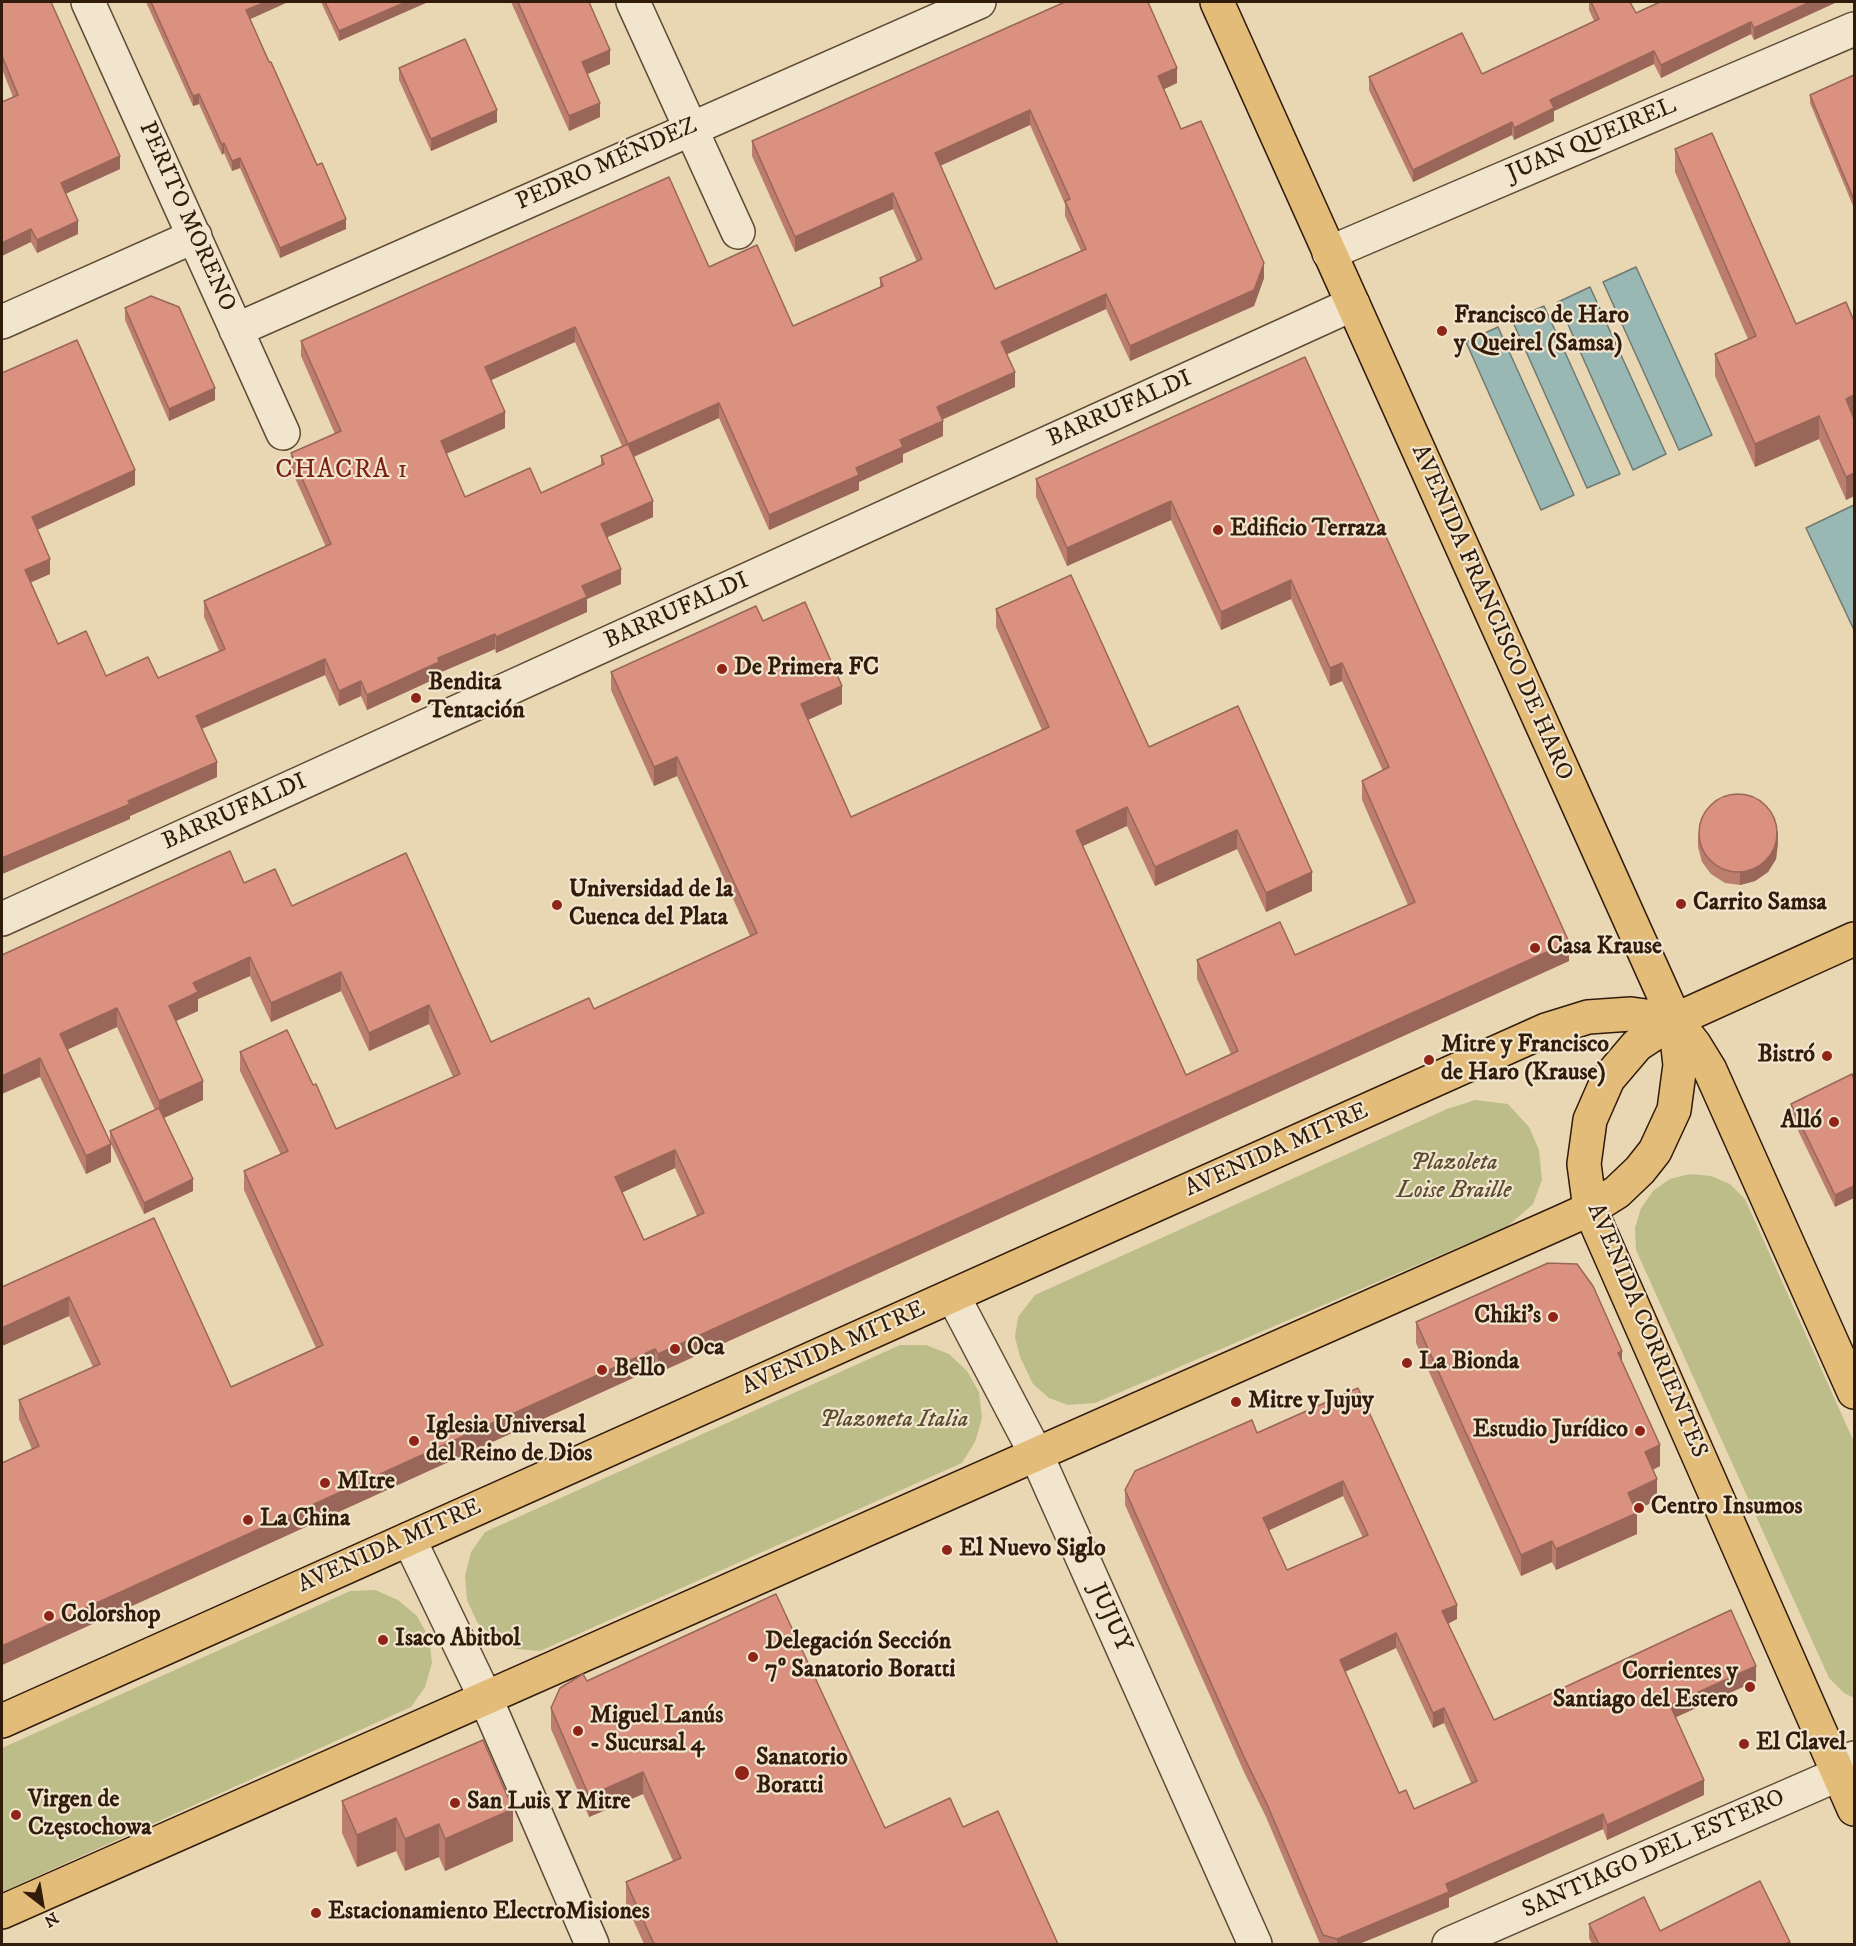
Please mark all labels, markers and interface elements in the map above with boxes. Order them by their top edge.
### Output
street label: JUAN QUEIREL [1503,92,1681,190]
street label: PEDRO MÉNDEZ [512,112,702,218]
street label: PERITO MORENO [131,118,241,316]
place label: Francisco de Haro y Queirel (Samsa) [1454,303,1629,359]
marker: Francisco de Haro y Queirel (Samsa) [1435,324,1449,338]
street label: BARRUFALDI [1043,365,1197,455]
street label: AVENIDA FRANCISCO DE HARO [1404,441,1578,785]
district label: CHACRA 1 [275,456,409,488]
place label: Edificio Terraza [1230,516,1386,544]
marker: Edificio Terraza [1211,523,1225,537]
street label: BARRUFALDI [600,567,754,657]
place label: De Primera FC [734,655,879,683]
marker: De Primera FC [715,662,729,676]
place label: Bendita Tentación [428,670,525,726]
marker: Bendita Tentación [409,691,423,705]
street label: BARRUFALDI [158,768,312,858]
place label: Universidad de la Cuenca del Plata [569,877,733,933]
place label: Carrito Samsa [1693,890,1827,918]
marker: Carrito Samsa [1674,897,1688,911]
marker: Universidad de la Cuenca del Plata [550,898,564,912]
place label: Casa Krause [1547,934,1662,962]
marker: Casa Krause [1528,941,1542,955]
place label: Mitre y Francisco de Haro (Krause) [1441,1032,1609,1088]
place label: Bistró [1757,1042,1815,1070]
marker: Bistró [1820,1049,1834,1063]
marker: Mitre y Francisco de Haro (Krause) [1422,1053,1436,1067]
street label: AVENIDA MITRE [1181,1098,1373,1204]
place label: Alló [1781,1108,1822,1136]
marker: Alló [1827,1115,1841,1129]
park label: Plazoleta Loise Braille [1397,1150,1511,1206]
street label: AVENIDA CORRIENTES [1579,1200,1713,1462]
street label: AVENIDA MITRE [738,1296,930,1402]
place label: Chiki's [1474,1303,1541,1331]
marker: Chiki's [1546,1310,1560,1324]
place label: Oca [687,1335,725,1363]
marker: Oca [668,1342,682,1356]
place label: La Bionda [1419,1349,1519,1377]
place label: Bello [614,1356,665,1384]
marker: La Bionda [1400,1356,1414,1370]
marker: Bello [595,1363,609,1377]
place label: Mitre y Jujuy [1248,1388,1374,1416]
marker: Mitre y Jujuy [1229,1395,1243,1409]
park label: Plazoneta Italia [820,1407,968,1435]
place label: Iglesia Universal del Reino de Dios [426,1413,592,1469]
place label: Estudio Jurídico [1473,1417,1628,1445]
marker: Estudio Jurídico [1633,1424,1647,1438]
marker: Iglesia Universal del Reino de Dios [407,1434,421,1448]
place label: MItre [337,1469,395,1497]
marker: MItre [318,1476,332,1490]
street label: AVENIDA MITRE [294,1494,486,1600]
place label: Centro Insumos [1651,1494,1802,1522]
marker: Centro Insumos [1632,1501,1646,1515]
place label: La China [260,1506,350,1534]
marker: La China [241,1513,255,1527]
place label: El Nuevo Siglo [959,1536,1106,1564]
marker: El Nuevo Siglo [940,1543,954,1557]
street label: JUJUY [1081,1579,1137,1657]
place label: Colorshop [61,1602,160,1630]
marker: Colorshop [42,1609,56,1623]
place label: Isaco Abitbol [395,1626,521,1654]
place label: Delegación Sección 7º Sanatorio Boratti [765,1629,956,1685]
marker: Isaco Abitbol [376,1633,390,1647]
marker: Delegación Sección 7º Sanatorio Boratti [746,1650,760,1664]
place label: Corrientes y Santiago del Estero [1553,1659,1738,1715]
marker: Corrientes y Santiago del Estero [1743,1680,1757,1694]
place label: Miguel Lanús - Sucursal 4 [590,1703,723,1759]
marker: Miguel Lanús - Sucursal 4 [571,1724,585,1738]
place label: El Clavel [1756,1730,1846,1758]
marker: El Clavel [1737,1737,1751,1751]
place label: Sanatorio Boratti [756,1745,848,1801]
marker: Sanatorio Boratti [733,1764,751,1782]
street label: SANTIAGO DEL ESTERO [1518,1784,1790,1926]
place label: Virgen de Częstochowa [28,1787,152,1843]
place label: San Luis Y Mitre [467,1789,631,1817]
marker: San Luis Y Mitre [448,1796,462,1810]
marker: Virgen de Częstochowa [9,1808,23,1822]
north arrow [12,1874,72,1934]
place label: Estacionamiento ElectroMisiones [328,1899,650,1927]
marker: Estacionamiento ElectroMisiones [309,1906,323,1920]
text: N [40,1907,62,1931]

